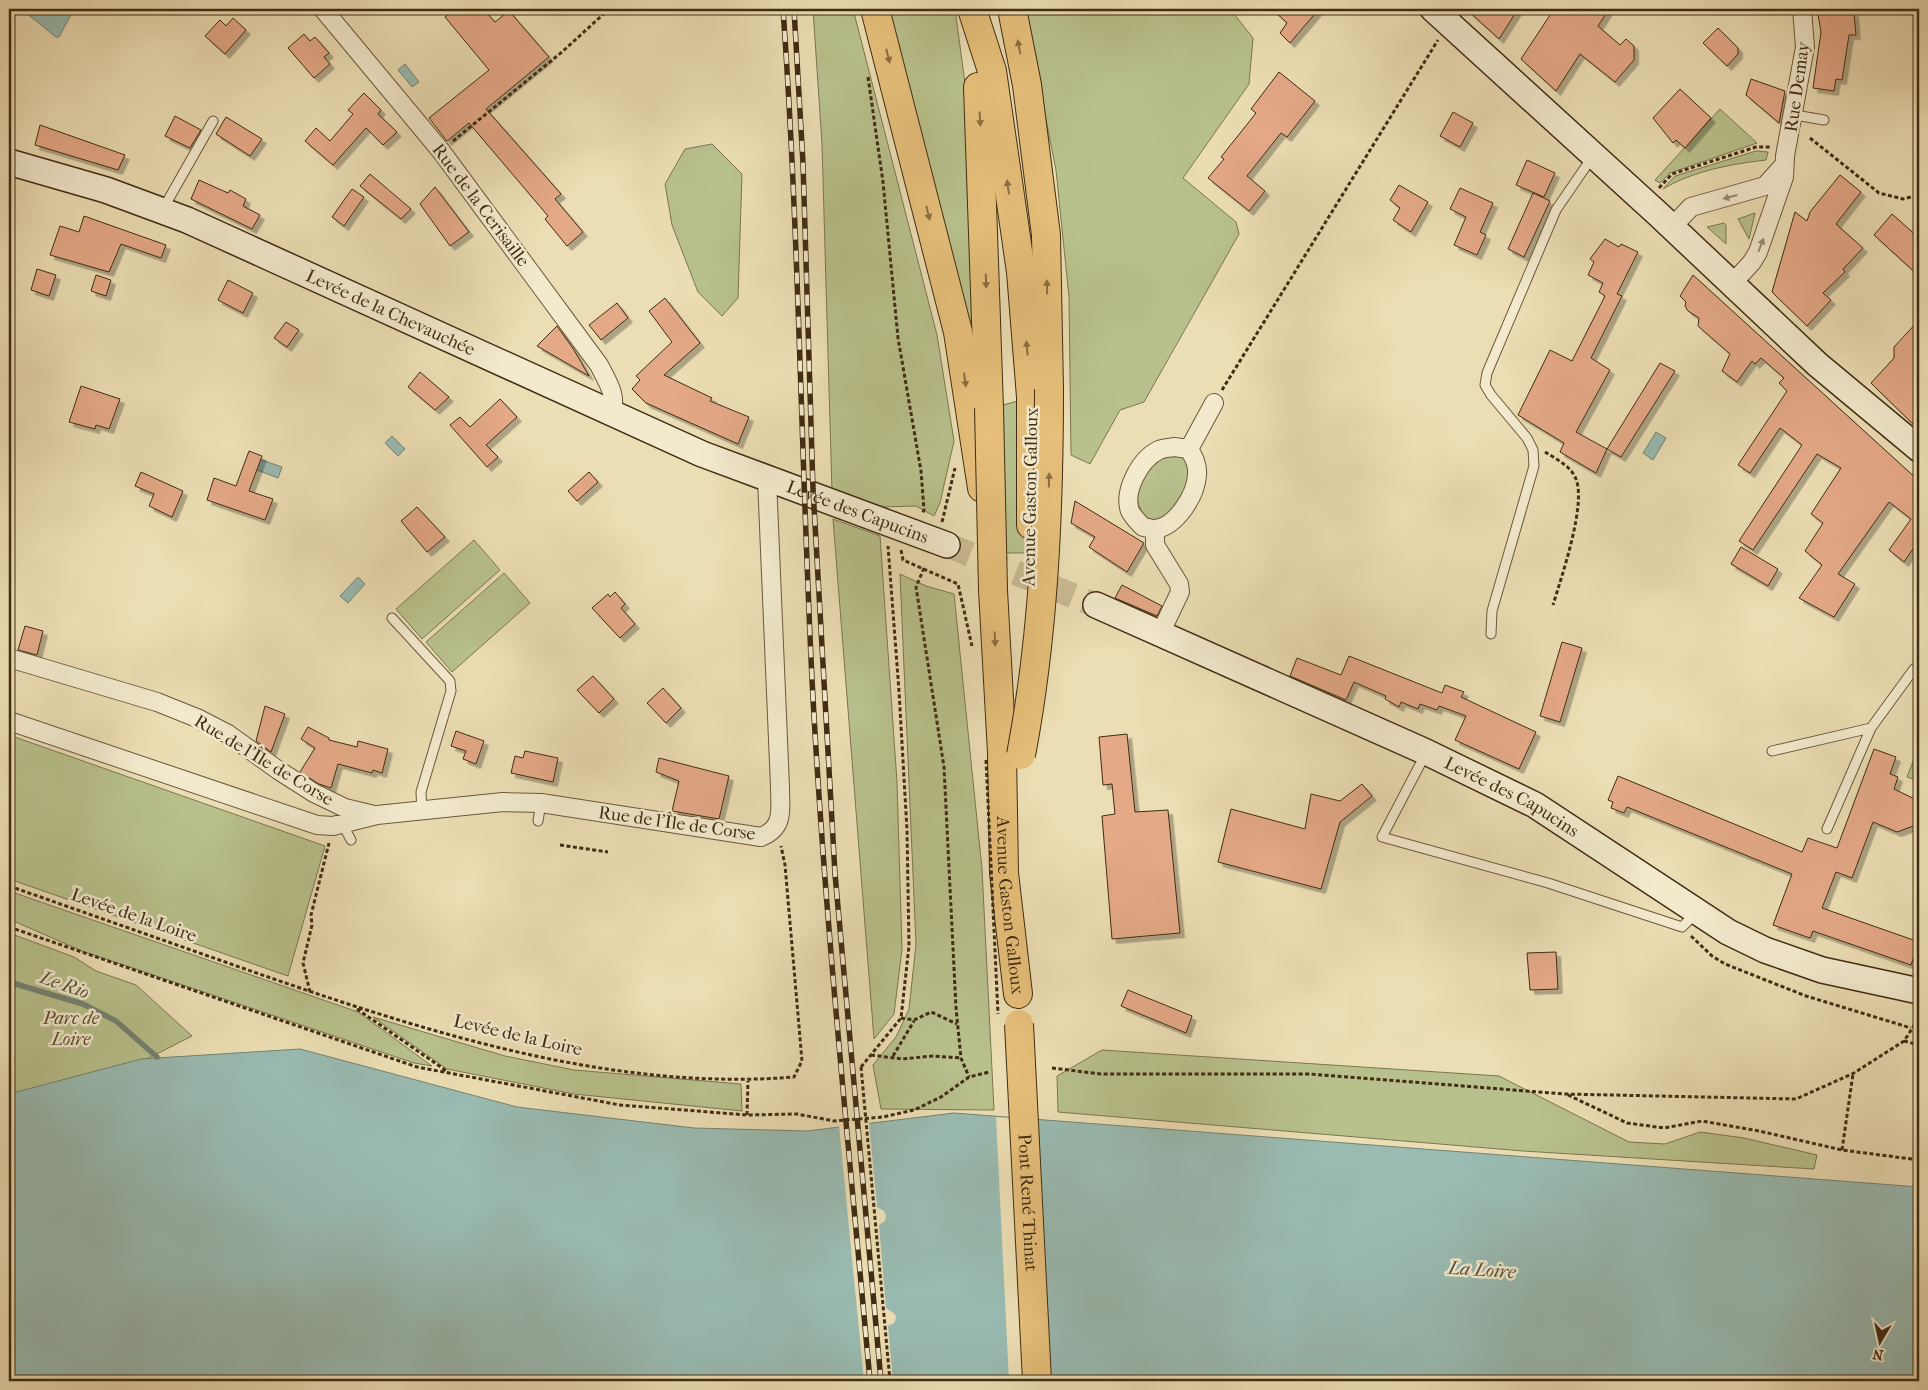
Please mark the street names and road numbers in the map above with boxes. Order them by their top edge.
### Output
street label: Rue Demay [1781,39,1814,134]
street label: Rue de la Cerisaille [428,140,534,271]
street label: Levée de la Chevauchée [302,265,478,361]
street label: Avenue Gaston Galloux [1018,407,1043,588]
street label: Levée des Capucins [784,476,932,548]
street label: Rue de l'Île de Corse [190,710,338,810]
street label: Levée des Capucins [1441,753,1583,842]
street label: Rue de l'Île de Corse [597,801,757,845]
street label: Avenue Gaston Galloux [992,815,1028,996]
street label: Levée de la Loire [68,884,199,947]
street label: Levée de la Loire [451,1010,584,1061]
street label: Pont René Thinat [1014,1133,1042,1273]

